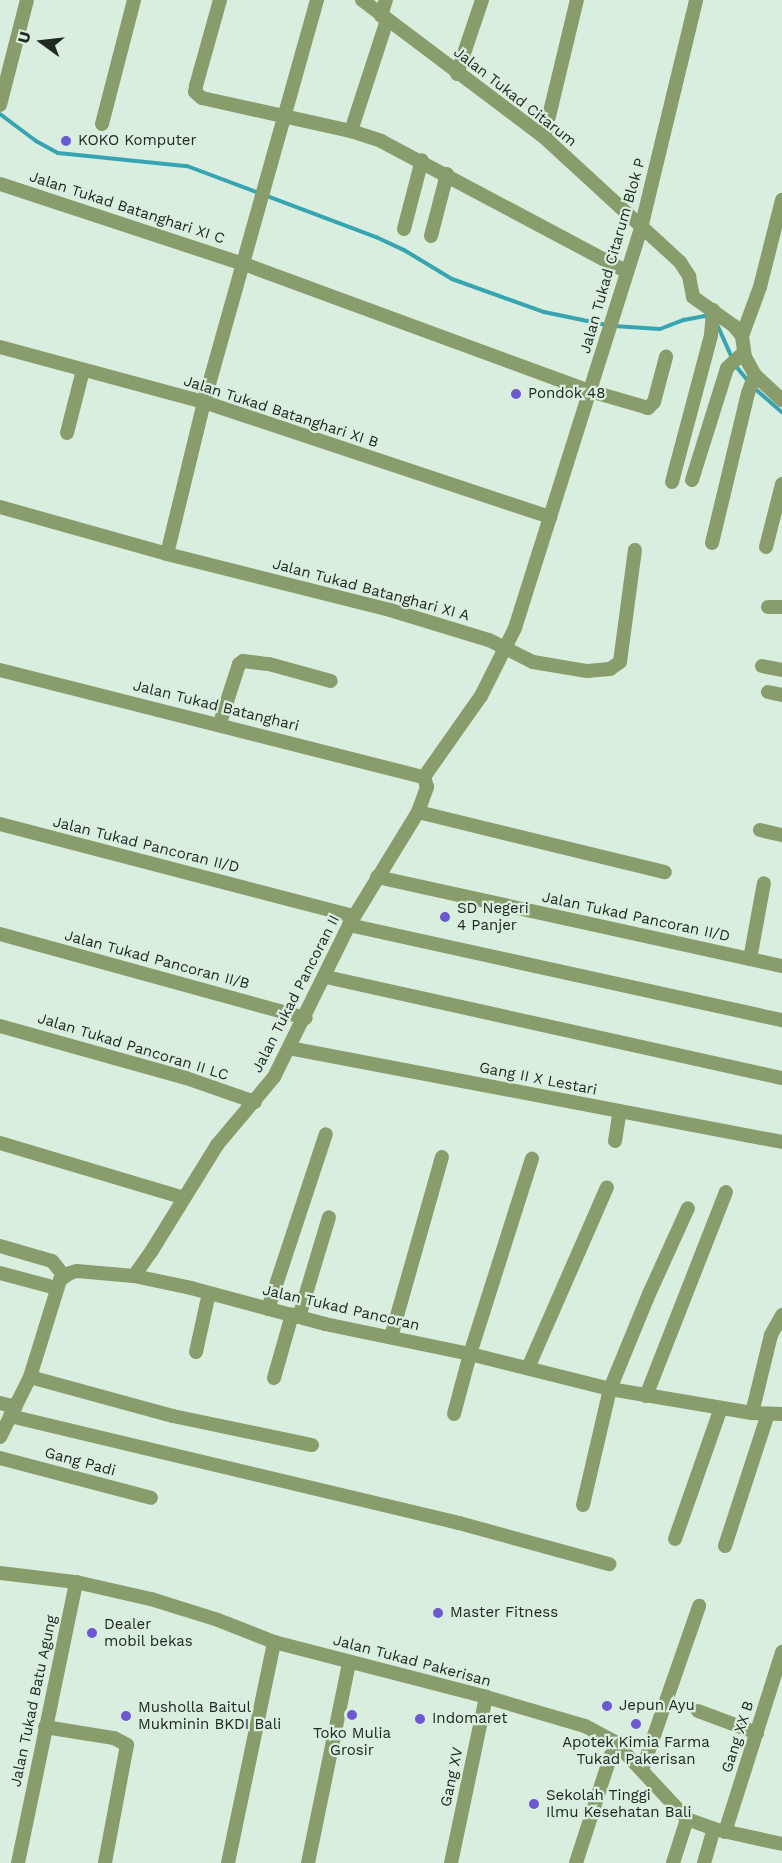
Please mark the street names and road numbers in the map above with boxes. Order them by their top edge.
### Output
street label: Jalan Tukad Citarum [450,43,580,151]
street label: Jalan Tukad Citarum Blok P [576,156,650,356]
street label: Jalan Tukad Batanghari XI C [27,168,227,248]
street label: Jalan Tukad Batanghari XI B [181,372,381,452]
street label: Jalan Tukad Batanghari XI A [270,555,472,625]
street label: Jalan Tukad Batanghari [131,677,301,735]
street label: Jalan Tukad Pancoran II/D [51,813,241,877]
street label: Jalan Tukad Pancoran II/D [540,888,732,946]
street label: Jalan Tukad Pancoran II [248,912,344,1076]
street label: Jalan Tukad Pancoran II/B [62,927,252,993]
street label: Jalan Tukad Pancoran II LC [35,1009,231,1085]
street label: Gang II X Lestari [477,1059,599,1099]
street label: Jalan Tukad Pancoran [261,1281,421,1335]
street label: Gang Padi [43,1444,117,1480]
street label: Jalan Tukad Batu Agung [7,1613,61,1789]
street label: Jalan Tukad Pakerisan [331,1631,493,1691]
street label: Gang XX B [718,1699,758,1775]
street label: Gang XV [437,1746,467,1808]

